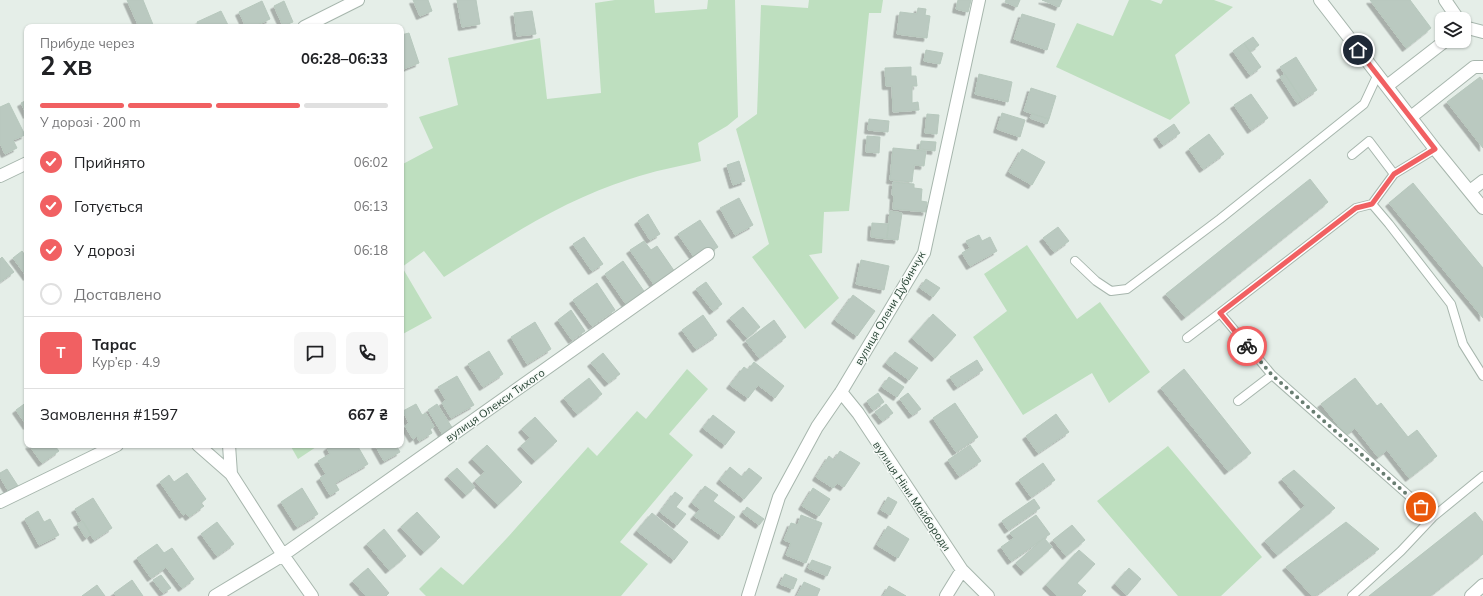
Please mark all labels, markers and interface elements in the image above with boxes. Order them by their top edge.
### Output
map controls [1435,12,1471,48]
button: layers [1435,12,1471,48]
pin [1341,33,1375,67]
text: Прибуде через [40,35,135,51]
icon: home [1347,39,1369,61]
text: 2 хв [40,49,92,82]
text: 06:28–06:33 [301,49,388,68]
text: У дорозі · 200 m [40,114,141,130]
icon: check [40,151,62,173]
text: Прийнято [74,153,145,172]
text: 06:02 [354,154,388,170]
icon: check [40,195,62,217]
text: Готується [74,197,143,216]
text: 06:13 [354,198,388,214]
icon: check [40,239,62,261]
text: У дорозі [74,241,135,260]
text: 06:18 [354,242,388,258]
street label: вулиця Олени Дубинчук [852,248,928,368]
text: Доставлено [74,285,161,304]
courier [1227,326,1267,366]
button: chat [294,332,336,374]
button: phone [346,332,388,374]
text: Тарас [92,335,136,354]
icon: bike [1236,335,1258,357]
text: Т [56,343,66,362]
text: Кур’єр · 4.9 [92,354,160,370]
street label: вулиця Олекси Тихого [443,365,547,445]
text: Замовлення #1597 [40,405,178,424]
text: 667 ₴ [348,405,388,424]
street label: вулиця Ніни Майбороди [870,438,954,554]
pin [1404,490,1438,524]
icon: bag [1410,496,1432,518]

